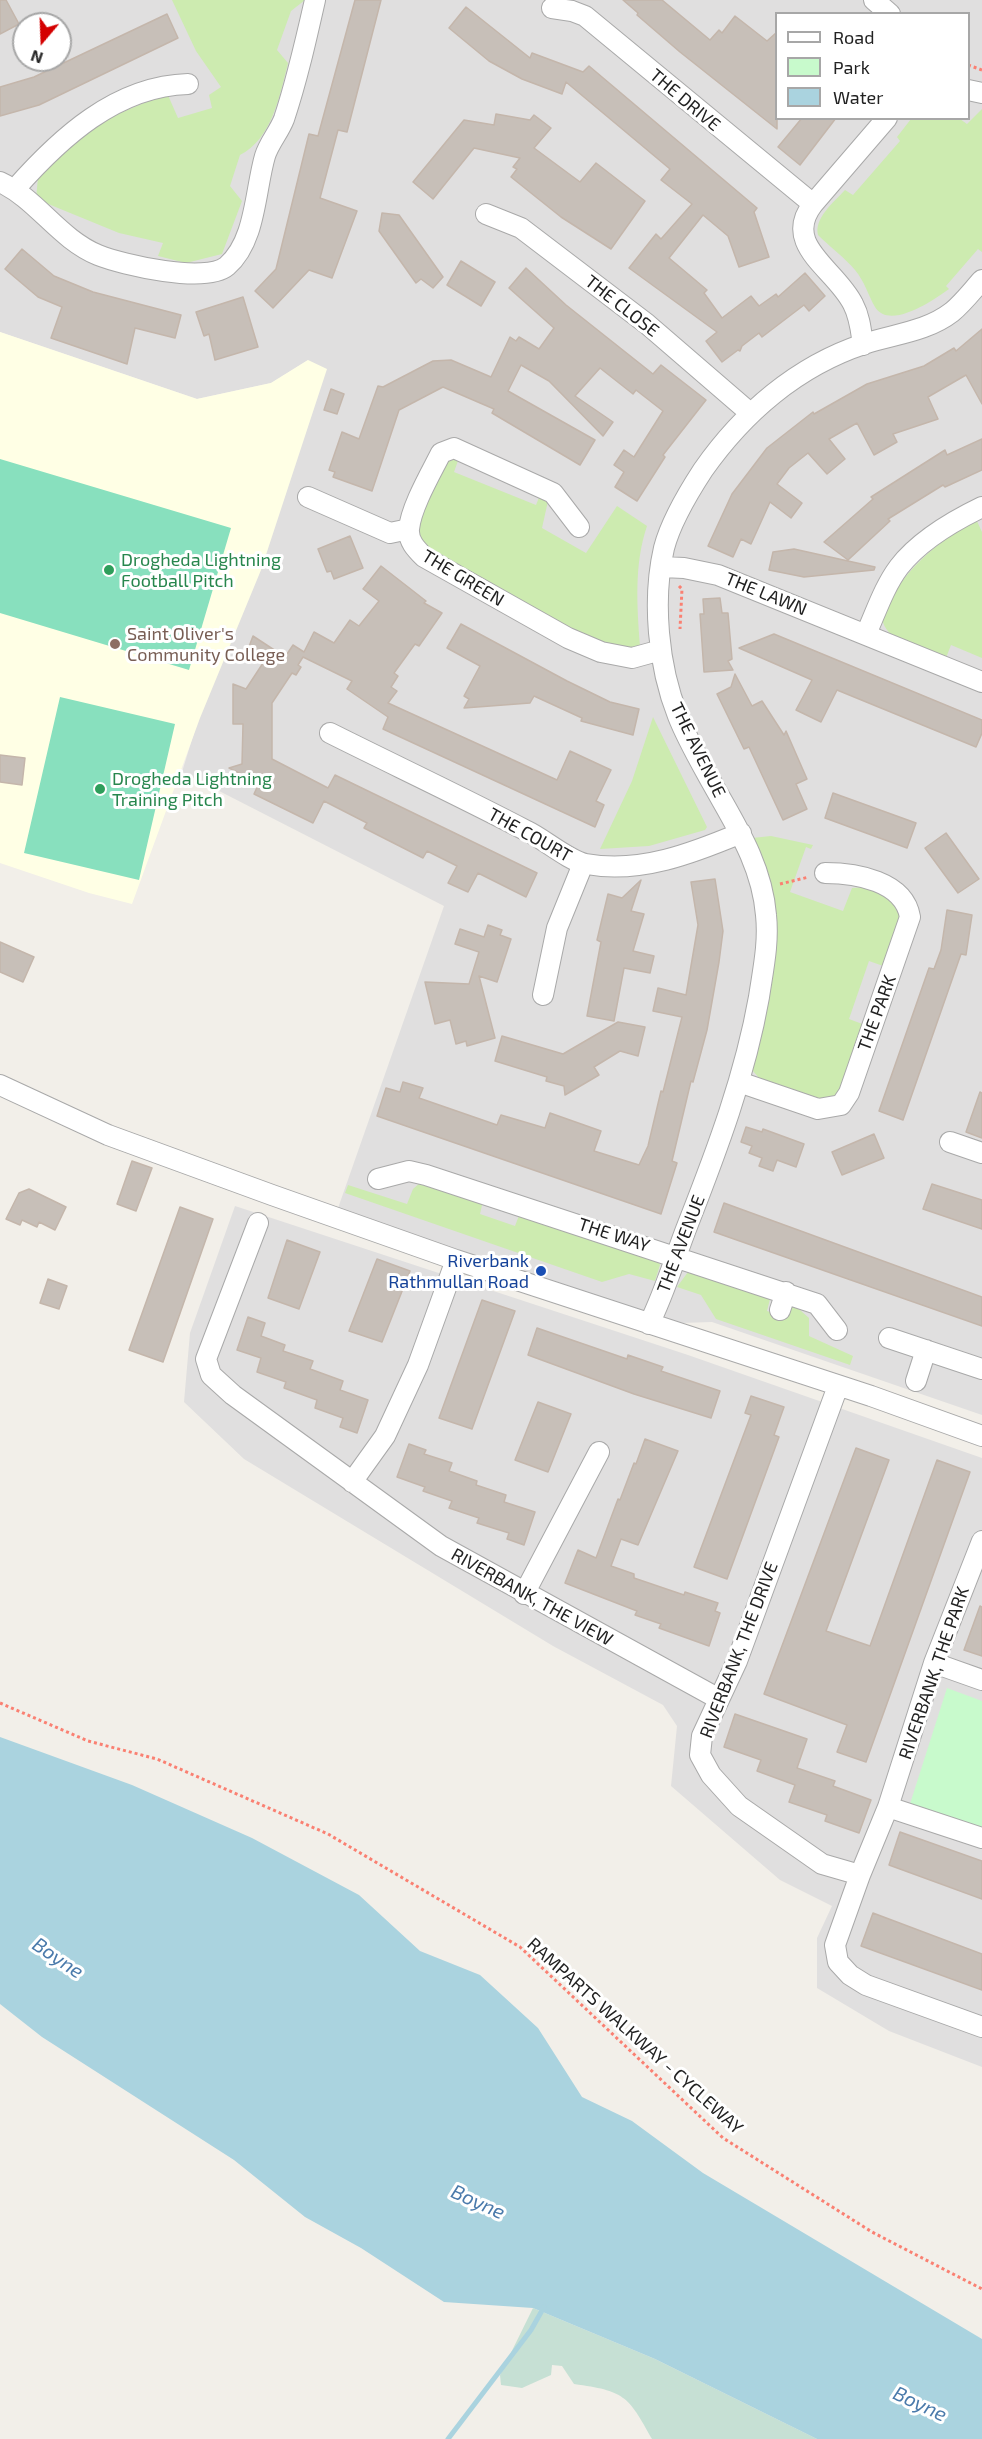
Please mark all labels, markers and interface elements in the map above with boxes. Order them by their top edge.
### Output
north arrow [12,12,72,72]
legend [775,12,970,120]
text: Road [833,26,874,48]
text: N [28,47,45,68]
text: Park [833,56,870,78]
street label: THE DRIVE [645,64,725,136]
text: Water [833,86,883,108]
street label: THE CLOSE [581,270,663,342]
street label: THE GREEN [418,545,508,611]
place label: Drogheda Lightning Football Pitch [121,549,281,592]
marker: Drogheda Lightning Football Pitch [102,563,116,577]
street label: THE LAWN [722,568,810,620]
place label: Saint Oliver's Community College [127,623,285,666]
marker: Saint Oliver's Community College [108,637,122,651]
street label: THE AVENUE [666,699,730,801]
place label: Drogheda Lightning Training Pitch [112,768,272,810]
marker: Drogheda Lightning Training Pitch [93,782,107,796]
street label: THE COURT [485,803,575,867]
street label: THE PARK [853,972,901,1054]
street label: THE AVENUE [652,1192,710,1296]
street label: THE WAY [576,1213,652,1257]
place label: Riverbank Rathmullan Road [388,1250,529,1292]
marker: Riverbank Rathmullan Road [534,1264,548,1278]
street label: RIVERBANK, THE VIEW [448,1544,616,1650]
street label: RIVERBANK, THE DRIVE [695,1559,783,1741]
street label: RIVERBANK, THE PARK [894,1584,974,1762]
water label: Boyne [28,1932,88,1984]
street label: RAMPARTS WALKWAY - CYCLEWAY [523,1933,747,2139]
water label: Boyne [447,2180,509,2224]
water label: Boyne [889,2381,951,2427]

